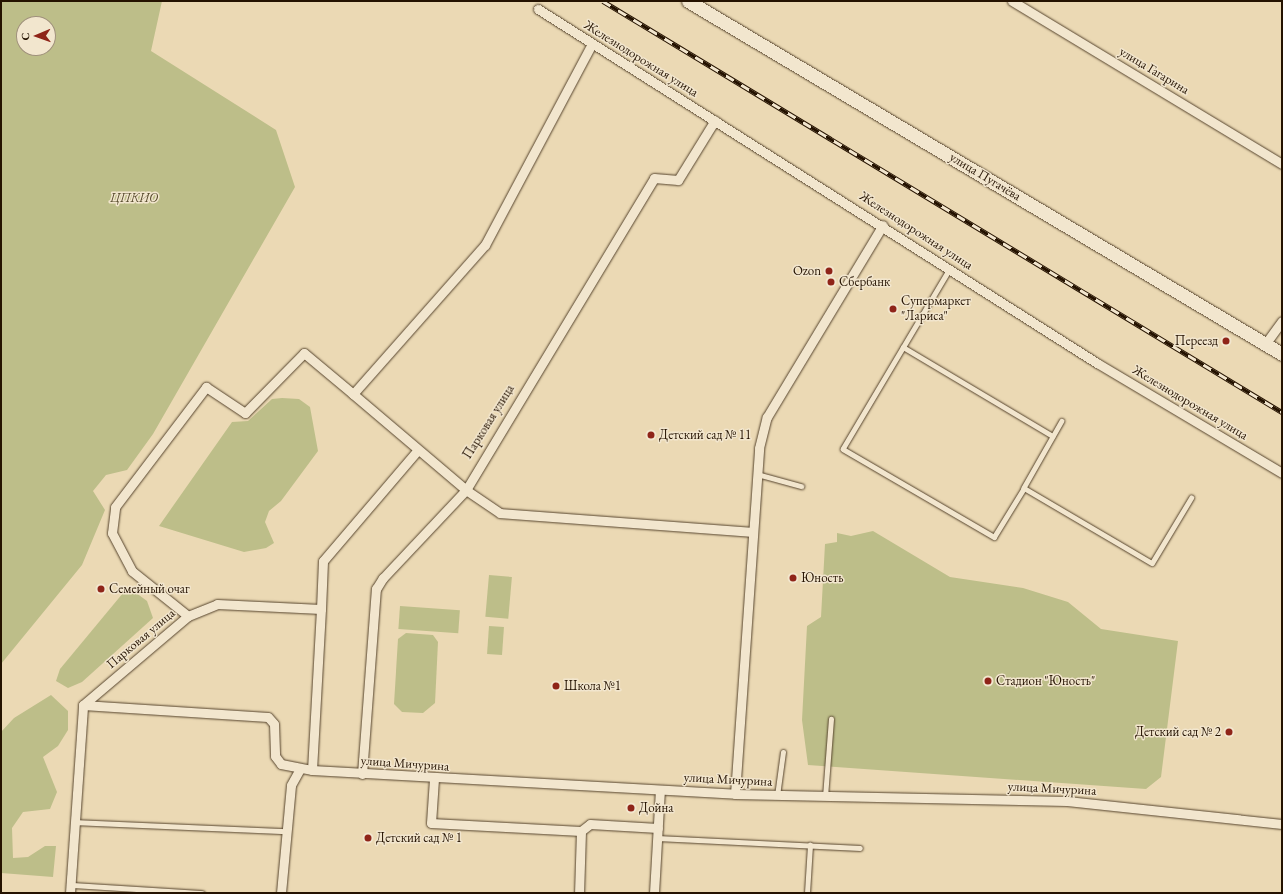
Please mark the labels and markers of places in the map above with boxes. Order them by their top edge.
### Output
place label: Ozon [793,263,821,279]
marker: Ozon [824,266,834,276]
place label: Сбербанк [839,274,890,290]
marker: Сбербанк [826,277,836,287]
place label: Супермаркет "Лариса" [901,294,971,325]
marker: Супермаркет "Лариса" [888,304,898,314]
place label: Переезд [1175,333,1218,349]
marker: Переезд [1221,336,1231,346]
place label: Детский сад № 11 [659,427,751,443]
marker: Детский сад № 11 [646,430,656,440]
place label: Юность [801,570,843,586]
marker: Юность [788,573,798,583]
place label: Семейный очаг [109,581,190,597]
marker: Семейный очаг [96,584,106,594]
place label: Стадион "Юность" [996,673,1095,689]
marker: Стадион "Юность" [983,676,993,686]
place label: Школа №1 [564,678,621,694]
marker: Школа №1 [551,681,561,691]
place label: Детский сад № 2 [1135,724,1221,740]
marker: Детский сад № 2 [1224,727,1234,737]
place label: Дойна [639,800,673,816]
marker: Дойна [626,803,636,813]
place label: Детский сад № 1 [376,830,462,846]
marker: Детский сад № 1 [363,833,373,843]

